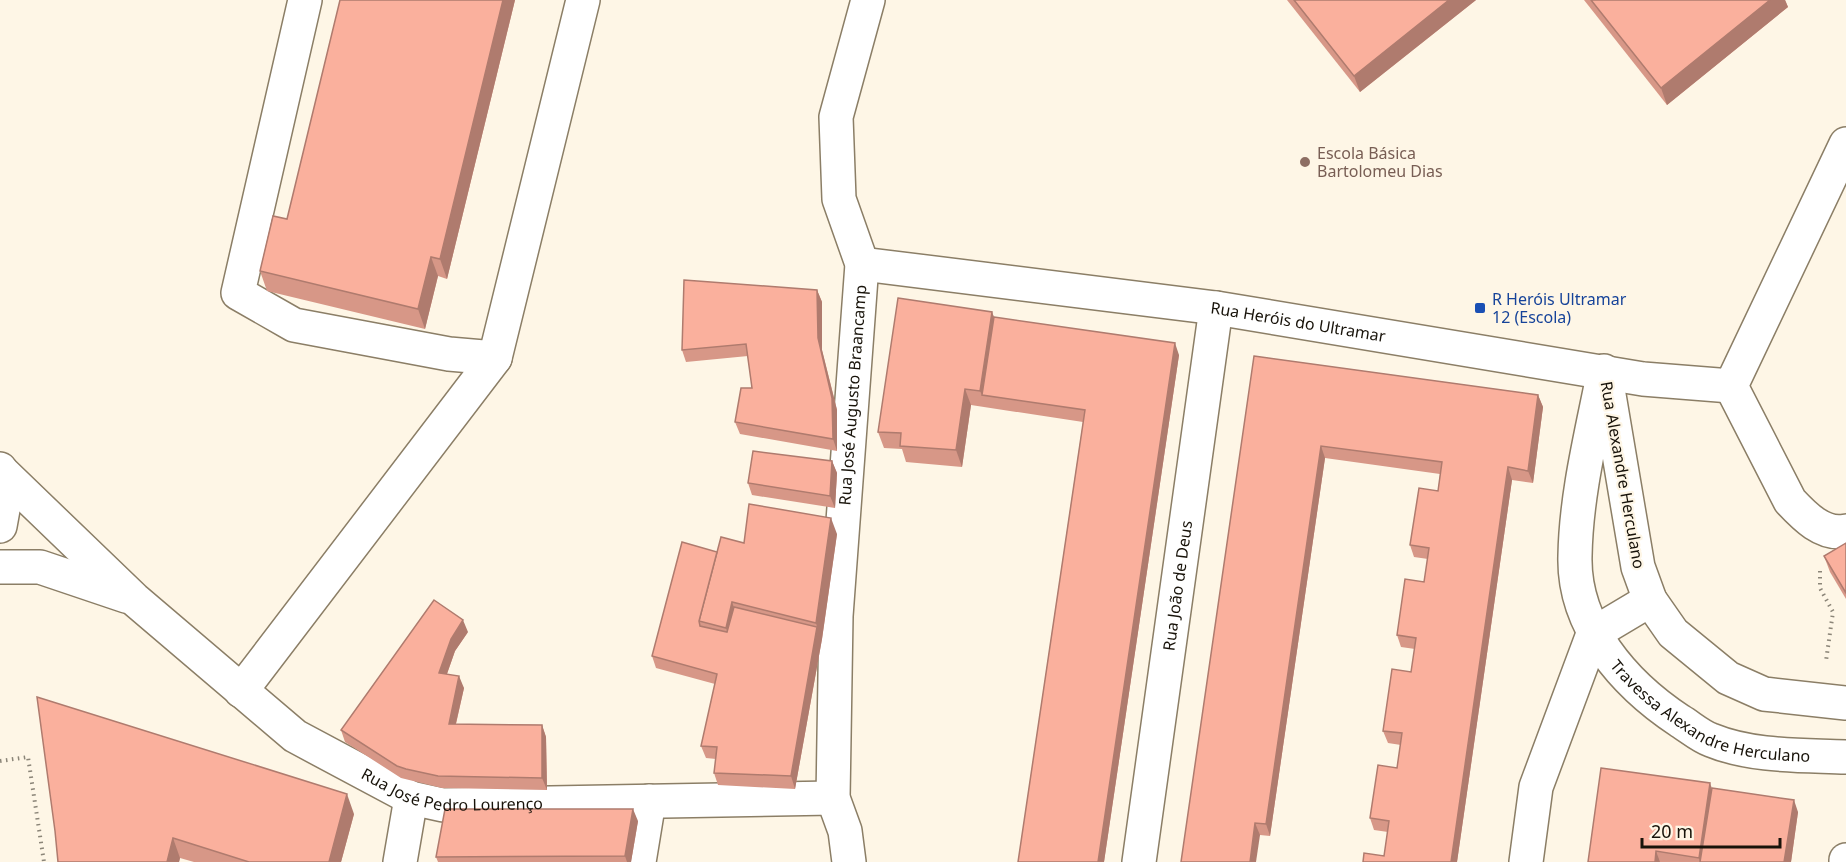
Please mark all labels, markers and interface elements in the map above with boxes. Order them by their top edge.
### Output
place label: Escola Básica Bartolomeu Dias [1317,142,1443,182]
marker: Escola Básica Bartolomeu Dias [1298,155,1312,169]
street label: Rua José Augusto Braancamp [833,284,871,506]
place label: R Heróis Ultramar 12 (Escola) [1492,288,1627,328]
street label: Rua Heróis do Ultramar [1209,296,1388,347]
marker: R Heróis Ultramar 12 (Escola) [1473,301,1487,315]
street label: Rua Alexandre Herculano [1596,379,1650,571]
street label: Rua João de Deus [1157,519,1197,652]
street label: Travessa Alexandre Herculano [1606,655,1811,767]
street label: Rua José Pedro Lourenço [358,763,543,816]
scale bar [1642,811,1780,849]
text: 20 m [1651,819,1693,843]

